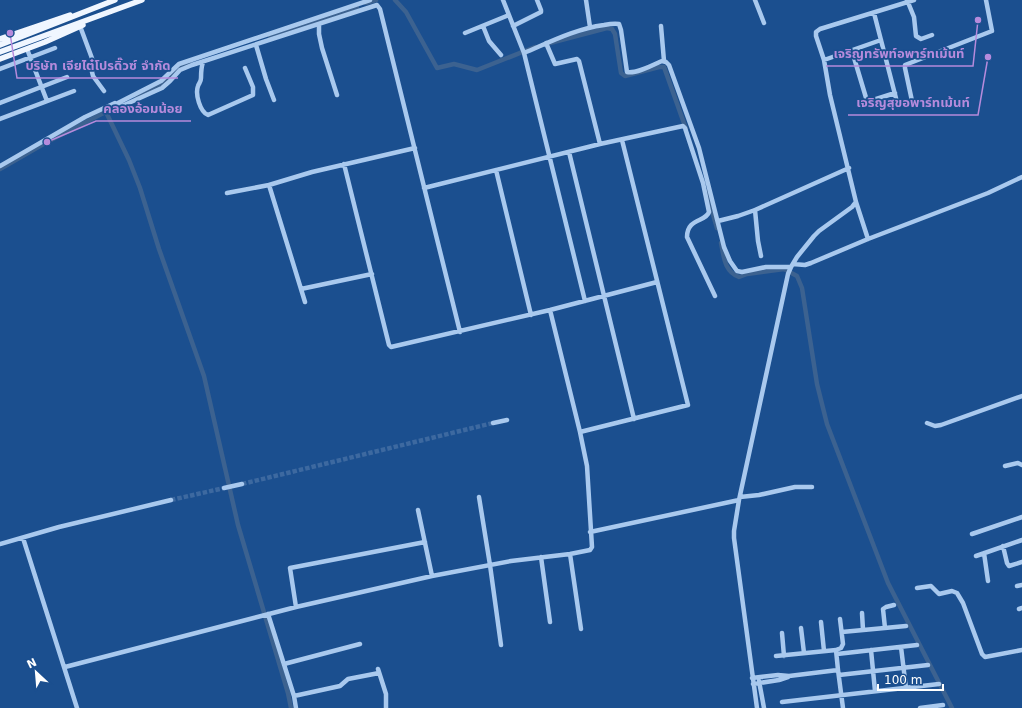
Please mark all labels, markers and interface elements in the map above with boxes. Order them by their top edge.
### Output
callout: เจริญทรัพท์อพาร์ทเม้นท์ [826,41,973,66]
text: เจริญทรัพท์อพาร์ทเม้นท์ [834,46,964,61]
callout: บริษัท เจียไต๋โปรดิ๊วซ์ จำกัด [17,53,178,78]
text: บริษัท เจียไต๋โปรดิ๊วซ์ จำกัด [25,57,171,73]
callout: เจริญสุขอพาร์ทเม้นท์ [848,90,978,115]
text: เจริญสุขอพาร์ทเม้นท์ [856,95,970,110]
callout: คลองอ้อมน้อย [96,96,191,121]
text: คลองอ้อมน้อย [103,101,183,116]
north arrow [16,652,56,692]
text: N [25,656,39,671]
scale bar [878,666,943,692]
text: 100 m [884,673,922,687]

